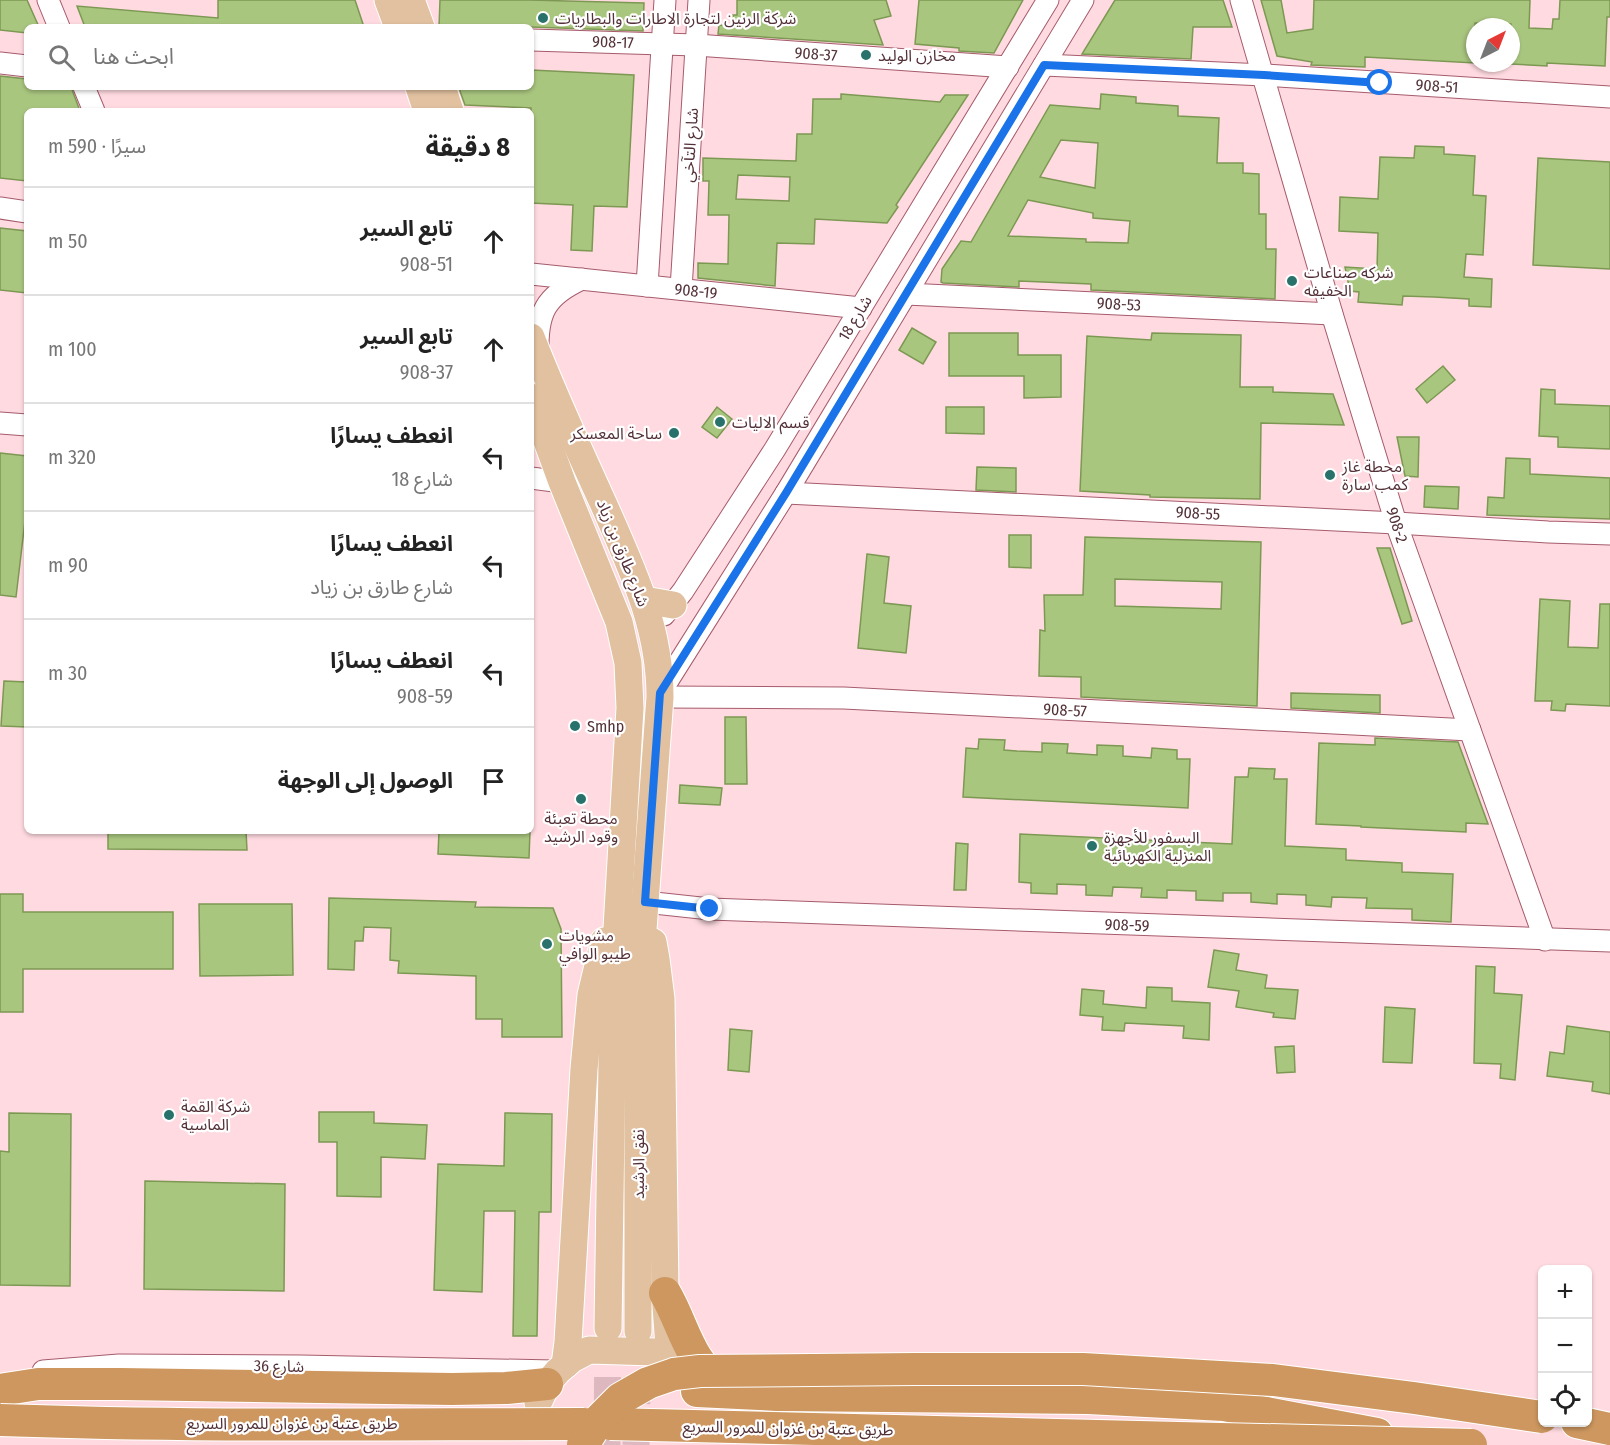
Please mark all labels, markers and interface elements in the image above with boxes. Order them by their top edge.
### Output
place label: شركة الرنين لتجارة الاطارات والبطاريات [555,9,796,28]
marker: شركة الرنين لتجارة الاطارات والبطاريات [536,11,550,25]
north arrow [1466,18,1520,72]
search box [24,24,534,90]
street label: 908-17 [592,32,635,52]
icon: search [45,41,78,74]
text: ابحث هنا [93,43,174,70]
street label: 908-37 [794,43,838,65]
place label: مخازن الوليد [878,46,956,65]
marker: مخازن الوليد [859,48,873,62]
route start [1366,69,1392,95]
street label: 908-51 [1415,75,1459,97]
street label: شارع التآخي [678,107,705,183]
text: 8 دقيقة [425,132,510,163]
text: سيرًا · 590 m [48,134,146,158]
text: تابع السير [360,215,453,242]
icon: ahead [477,225,510,258]
text: 50 m [48,229,88,253]
text: 908-51 [400,252,453,276]
place label: شركه صناعات الخفيفه [1304,263,1394,300]
marker: شركه صناعات الخفيفه [1285,274,1299,288]
street label: 908-19 [674,279,719,303]
street label: شارع 18 [834,292,878,346]
street label: 908-53 [1096,293,1142,315]
text: تابع السير [360,323,453,350]
icon: ahead [477,333,510,366]
text: 100 m [48,337,97,361]
text: 908-37 [400,360,453,384]
place label: قسم الاليات [732,413,809,435]
marker: قسم الاليات [713,415,727,429]
text: انعطف يسارًا [330,422,453,449]
place label: ساحة المعسكر [569,424,662,443]
marker: ساحة المعسكر [667,426,681,440]
icon: left [477,441,510,474]
text: 320 m [48,445,96,469]
place label: محطة غاز كمب سارة [1341,457,1408,494]
text: شارع 18 [392,467,453,491]
marker: محطة غاز كمب سارة [1323,468,1337,482]
street label: شارع طارق بن زياد [590,497,653,611]
street label: 908-55 [1175,502,1221,524]
street label: 908-2 [1382,505,1412,545]
text: انعطف يسارًا [330,530,453,557]
icon: left [477,549,510,582]
text: 90 m [48,553,88,577]
text: شارع طارق بن زياد [310,575,453,599]
text: انعطف يسارًا [330,647,453,674]
icon: left [477,657,510,690]
text: 30 m [48,661,88,685]
text: 908-59 [397,684,453,708]
street label: 908-57 [1043,699,1088,721]
place label: Smhp [587,717,624,736]
marker: Smhp [568,719,582,733]
icon: arrive [477,765,510,798]
text: الوصول إلى الوجهة [278,767,453,794]
marker: محطة تعبئة وقود الرشيد [574,792,588,806]
place label: محطة تعبئة وقود الرشيد [544,809,618,846]
place label: البسفور للأجهزة المنزلية الكهربائية [1104,828,1211,865]
marker: البسفور للأجهزة المنزلية الكهربائية [1085,839,1099,853]
route end [696,895,722,921]
street label: 908-59 [1104,915,1150,935]
place label: مشويات طيبو الوافي [559,926,631,965]
marker: مشويات طيبو الوافي [540,937,554,951]
place label: شركة القمة الماسية [181,1097,250,1134]
marker: شركة القمة الماسية [162,1108,176,1122]
street label: نفق الرشيد [629,1129,649,1199]
map controls [1538,1265,1592,1427]
button: + [1538,1265,1592,1319]
button: − [1538,1319,1592,1373]
street label: شارع 36 [254,1356,304,1379]
button: locate [1538,1373,1592,1427]
street label: طريق عتبة بن غزوان للمرور السريع [186,1414,398,1436]
street label: طريق عتبة بن غزوان للمرور السريع [682,1417,894,1442]

